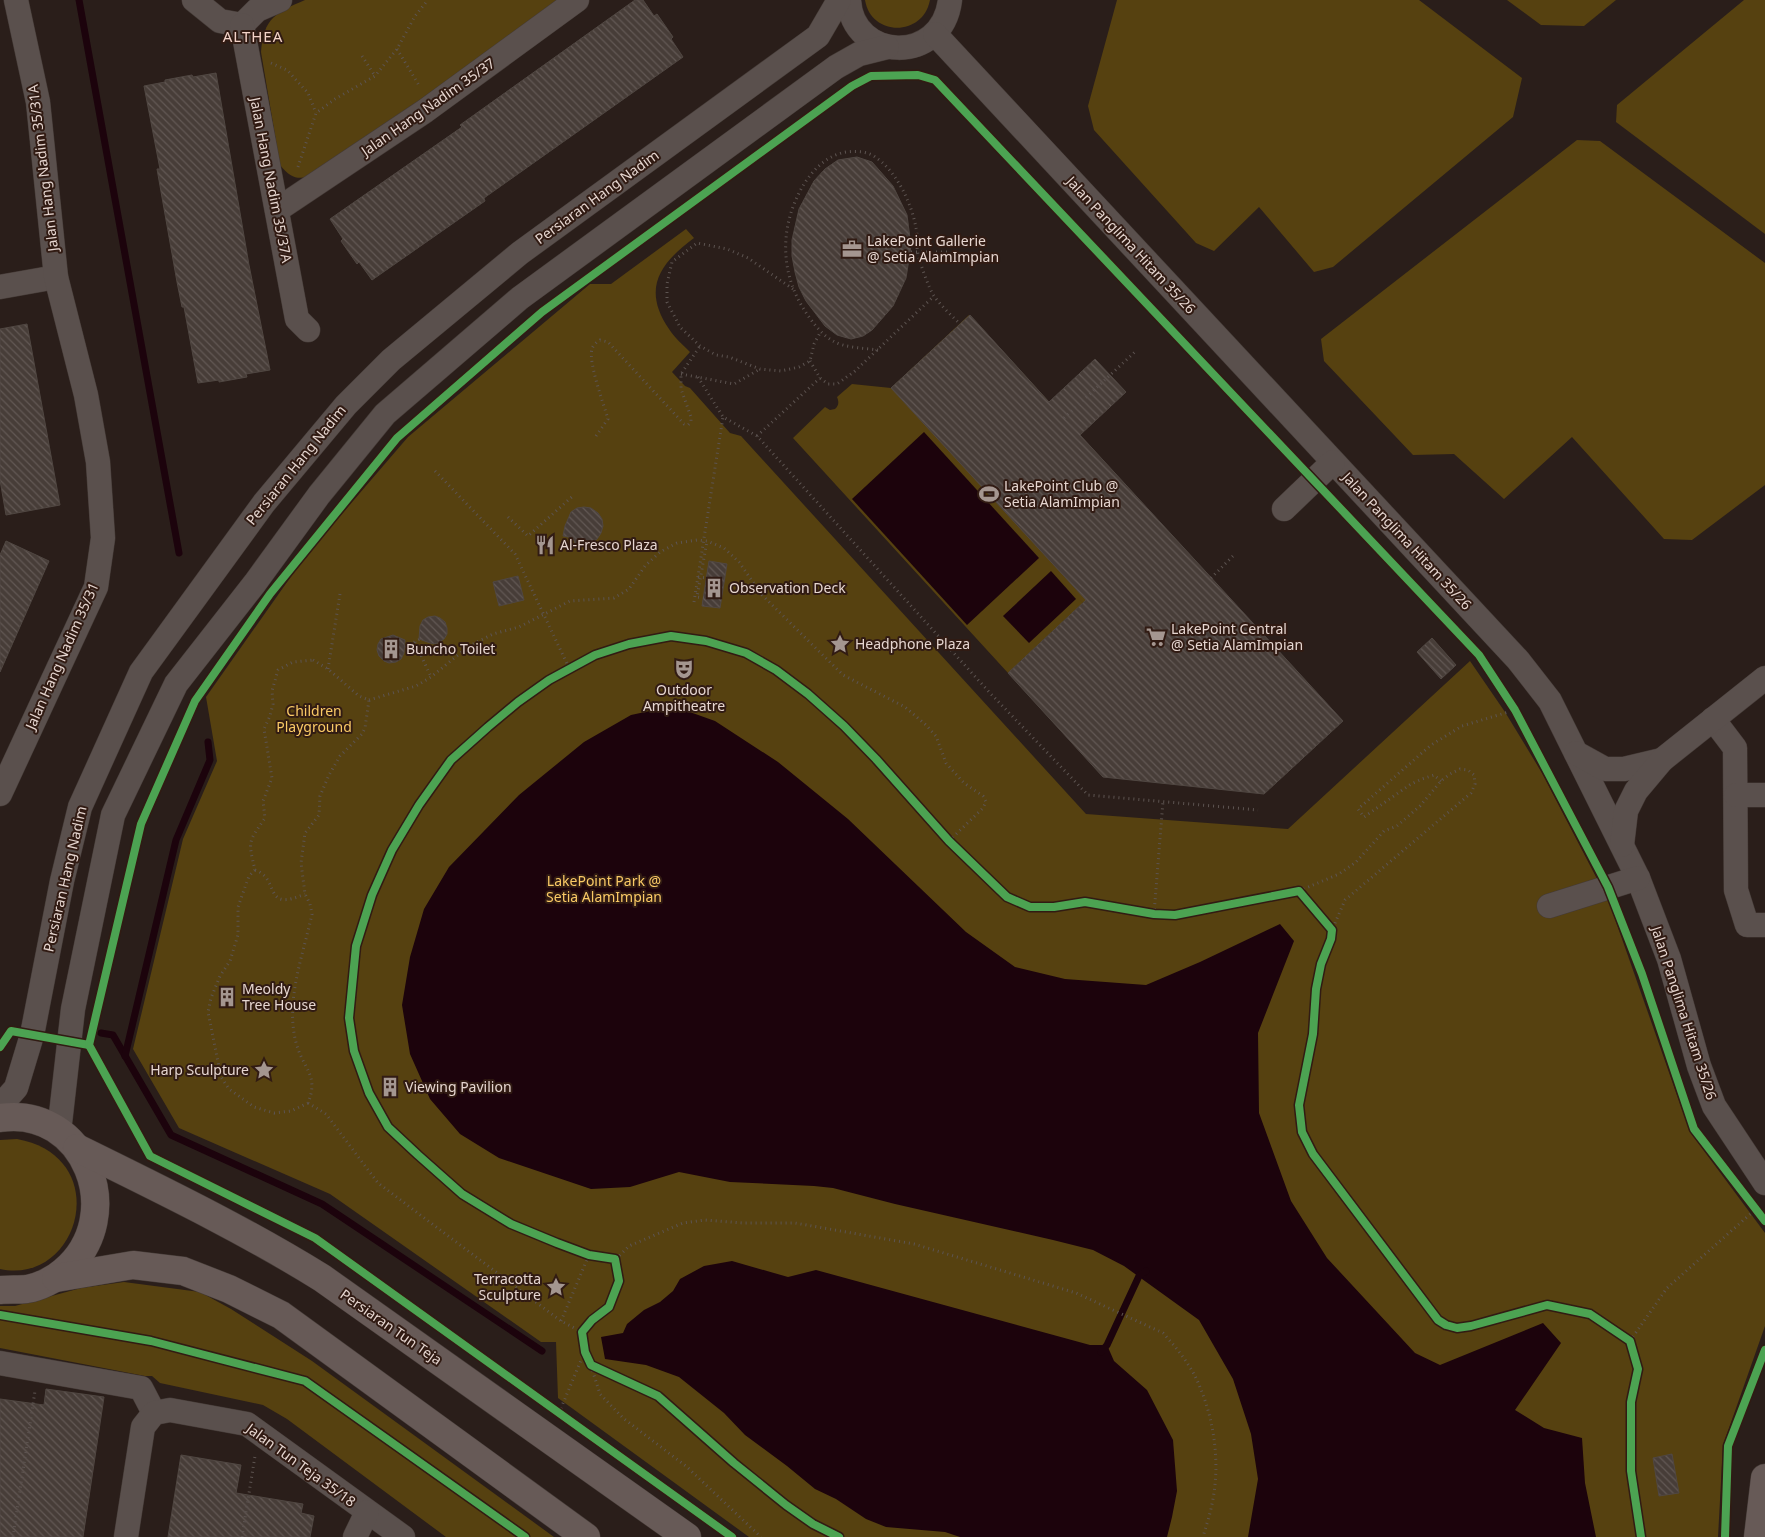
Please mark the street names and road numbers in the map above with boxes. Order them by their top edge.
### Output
street label: Jalan Hang Nadim 35/37 [355,53,498,161]
street label: Jalan Hang Nadim 35/31A [23,83,62,255]
street label: Jalan Hang Nadim 35/37A [246,94,297,264]
street label: Persiaran Hang Nadim [531,145,663,248]
street label: Jalan Panglima Hitam 35/26 [1061,170,1200,318]
street label: Persiaran Hang Nadim [241,401,350,529]
street label: Jalan Panglima Hitam 35/26 [1337,466,1476,614]
street label: Jalan Hang Nadim 35/31 [20,579,103,734]
street label: Persiaran Hang Nadim [39,804,91,954]
street label: Jalan Panglima Hitam 35/26 [1647,922,1722,1102]
street label: Persiaran Tun Teja [337,1284,446,1369]
street label: Jalan Tun Teja 35/18 [241,1417,360,1511]

